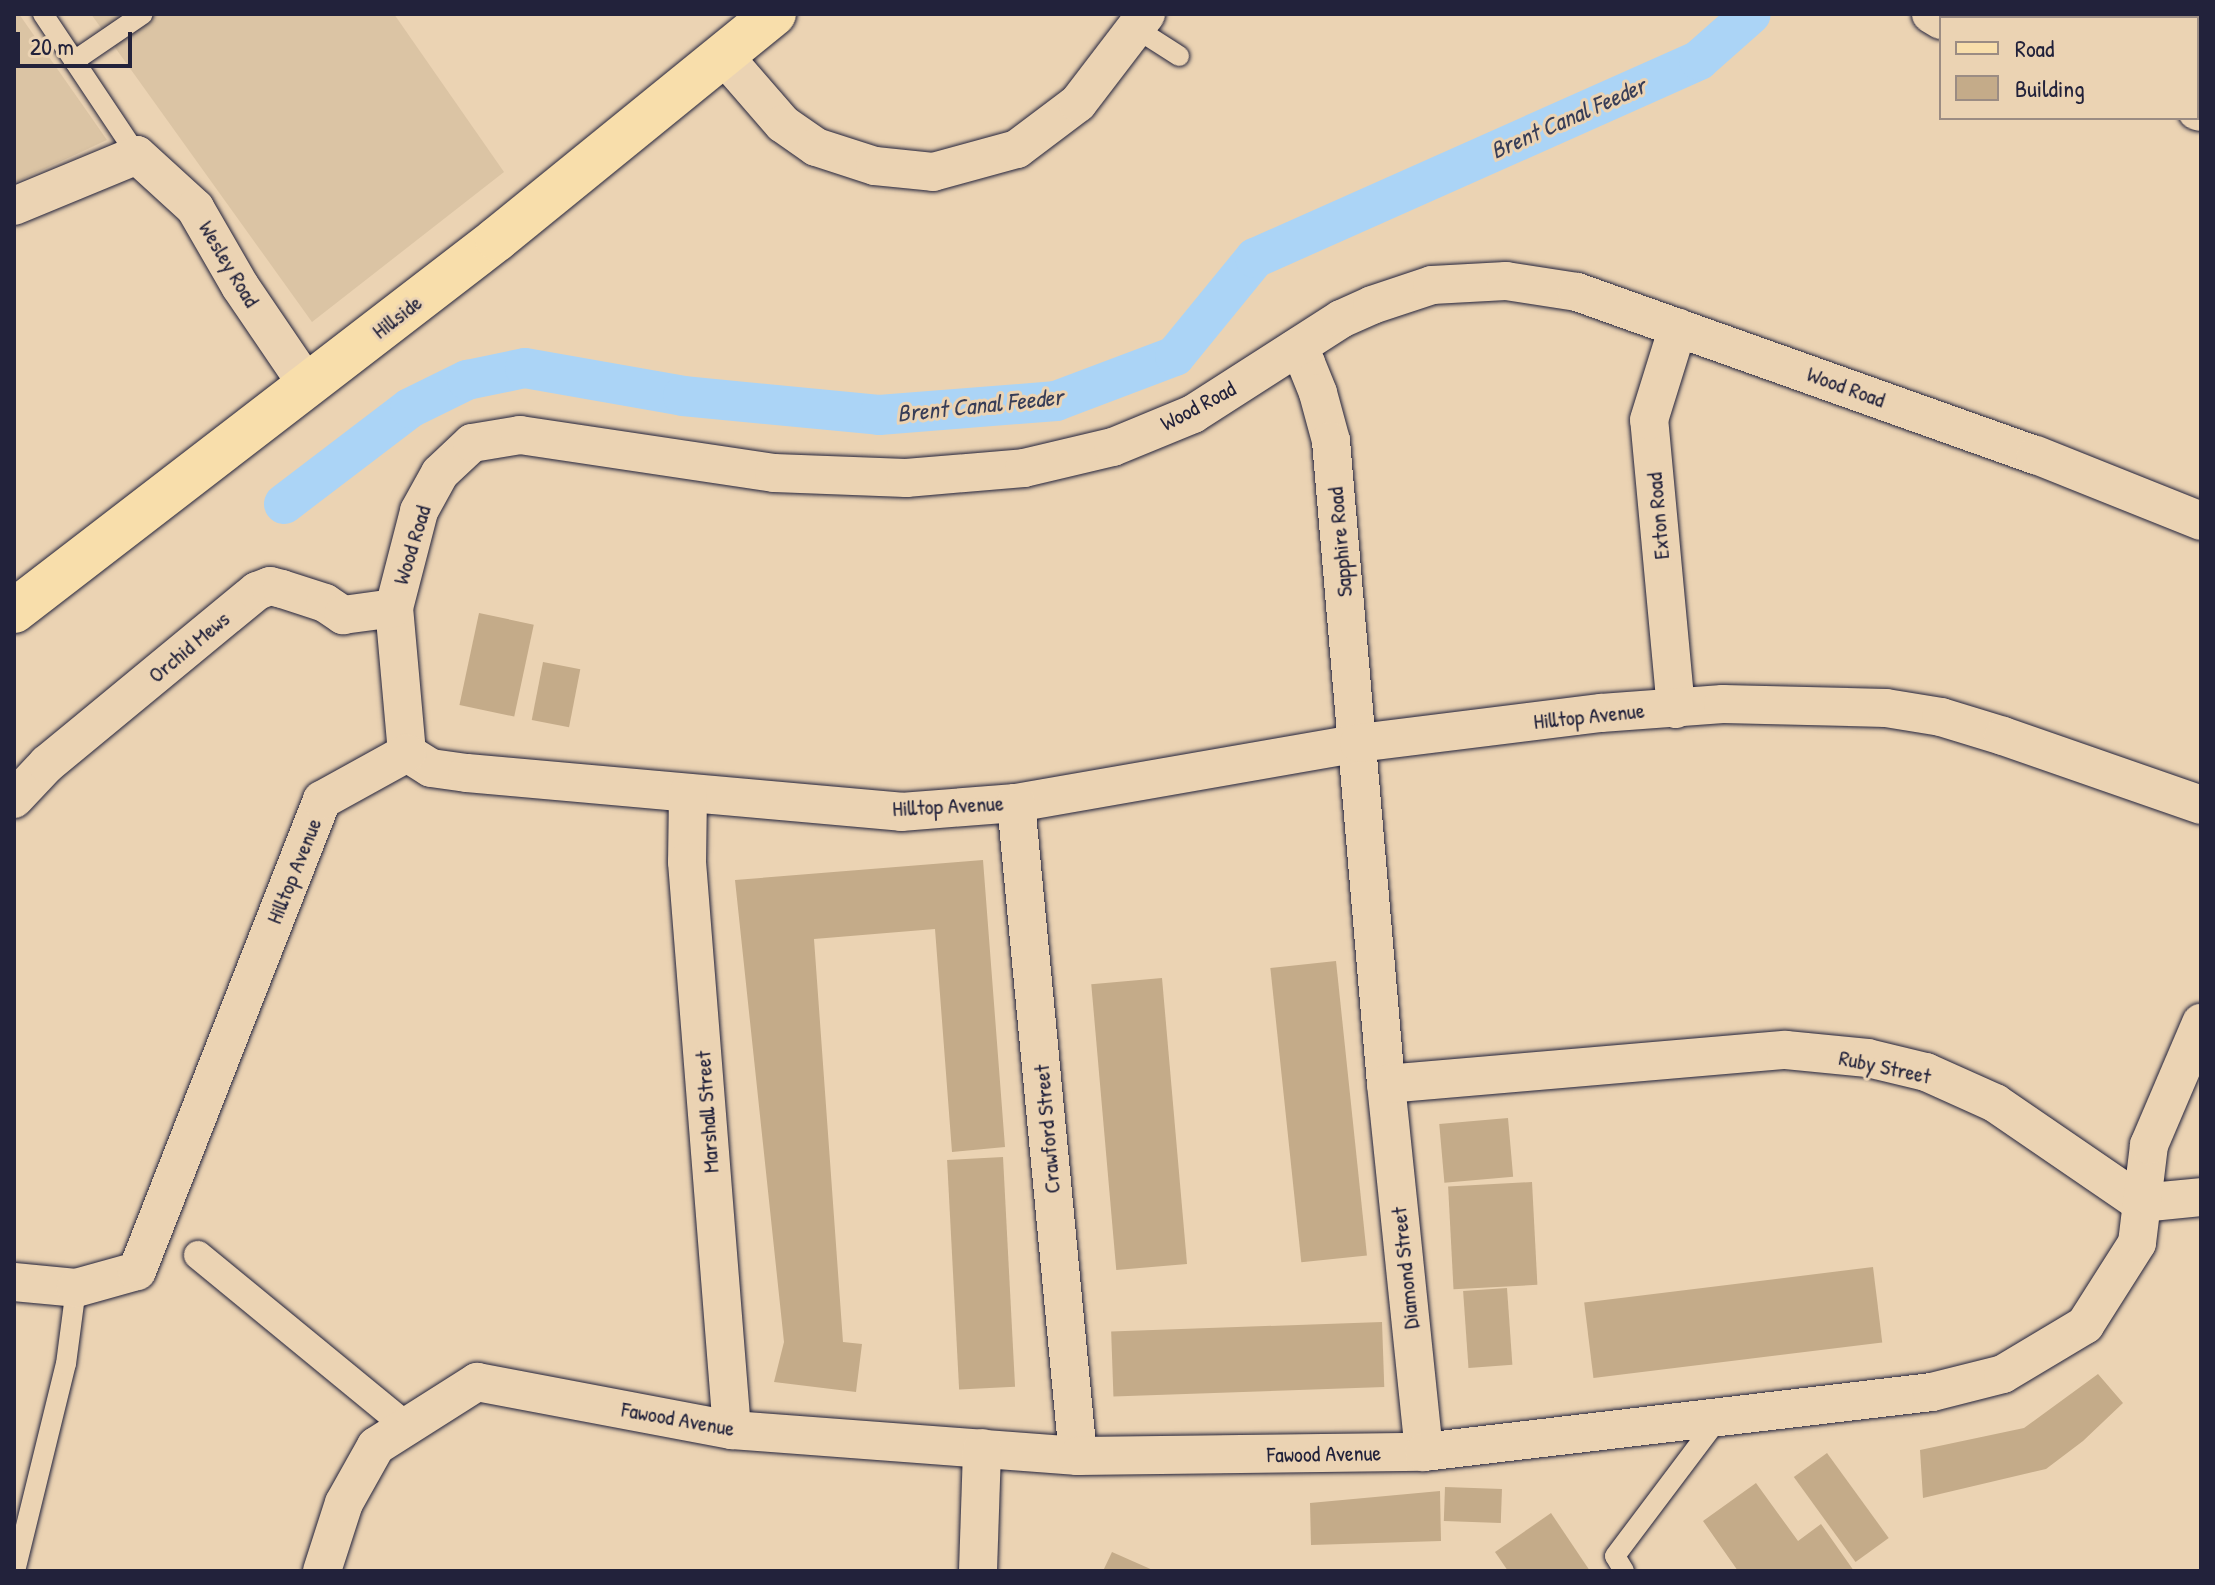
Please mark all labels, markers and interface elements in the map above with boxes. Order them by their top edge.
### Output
scale bar [20,16,136,66]
legend [1939,16,2199,120]
text: 20 m [30,30,74,62]
text: Road [2015,32,2054,64]
water label: Brent Canal Feeder [1486,71,1650,165]
text: Building [2015,72,2085,104]
street label: Wesley Road [193,216,265,312]
street label: Hillside [367,290,427,344]
street label: Wood Road [1803,361,1889,413]
street label: Wood Road [1156,375,1240,437]
water label: Brent Canal Feeder [896,382,1064,428]
street label: Exton Road [1641,471,1675,561]
street label: Sapphire Road [1322,486,1358,598]
street label: Wood Road [388,502,436,588]
street label: Orchid Mews [143,606,235,688]
street label: Hilltop Avenue [1532,697,1646,735]
street label: Hilltop Avenue [892,790,1004,822]
street label: Hilltop Avenue [261,814,327,928]
street label: Ruby Street [1837,1044,1933,1090]
street label: Marshall Street [690,1050,724,1174]
street label: Crawford Street [1028,1063,1066,1195]
street label: Diamond Street [1385,1206,1425,1330]
street label: Fawood Avenue [619,1396,737,1442]
street label: Fawood Avenue [1267,1440,1381,1468]

